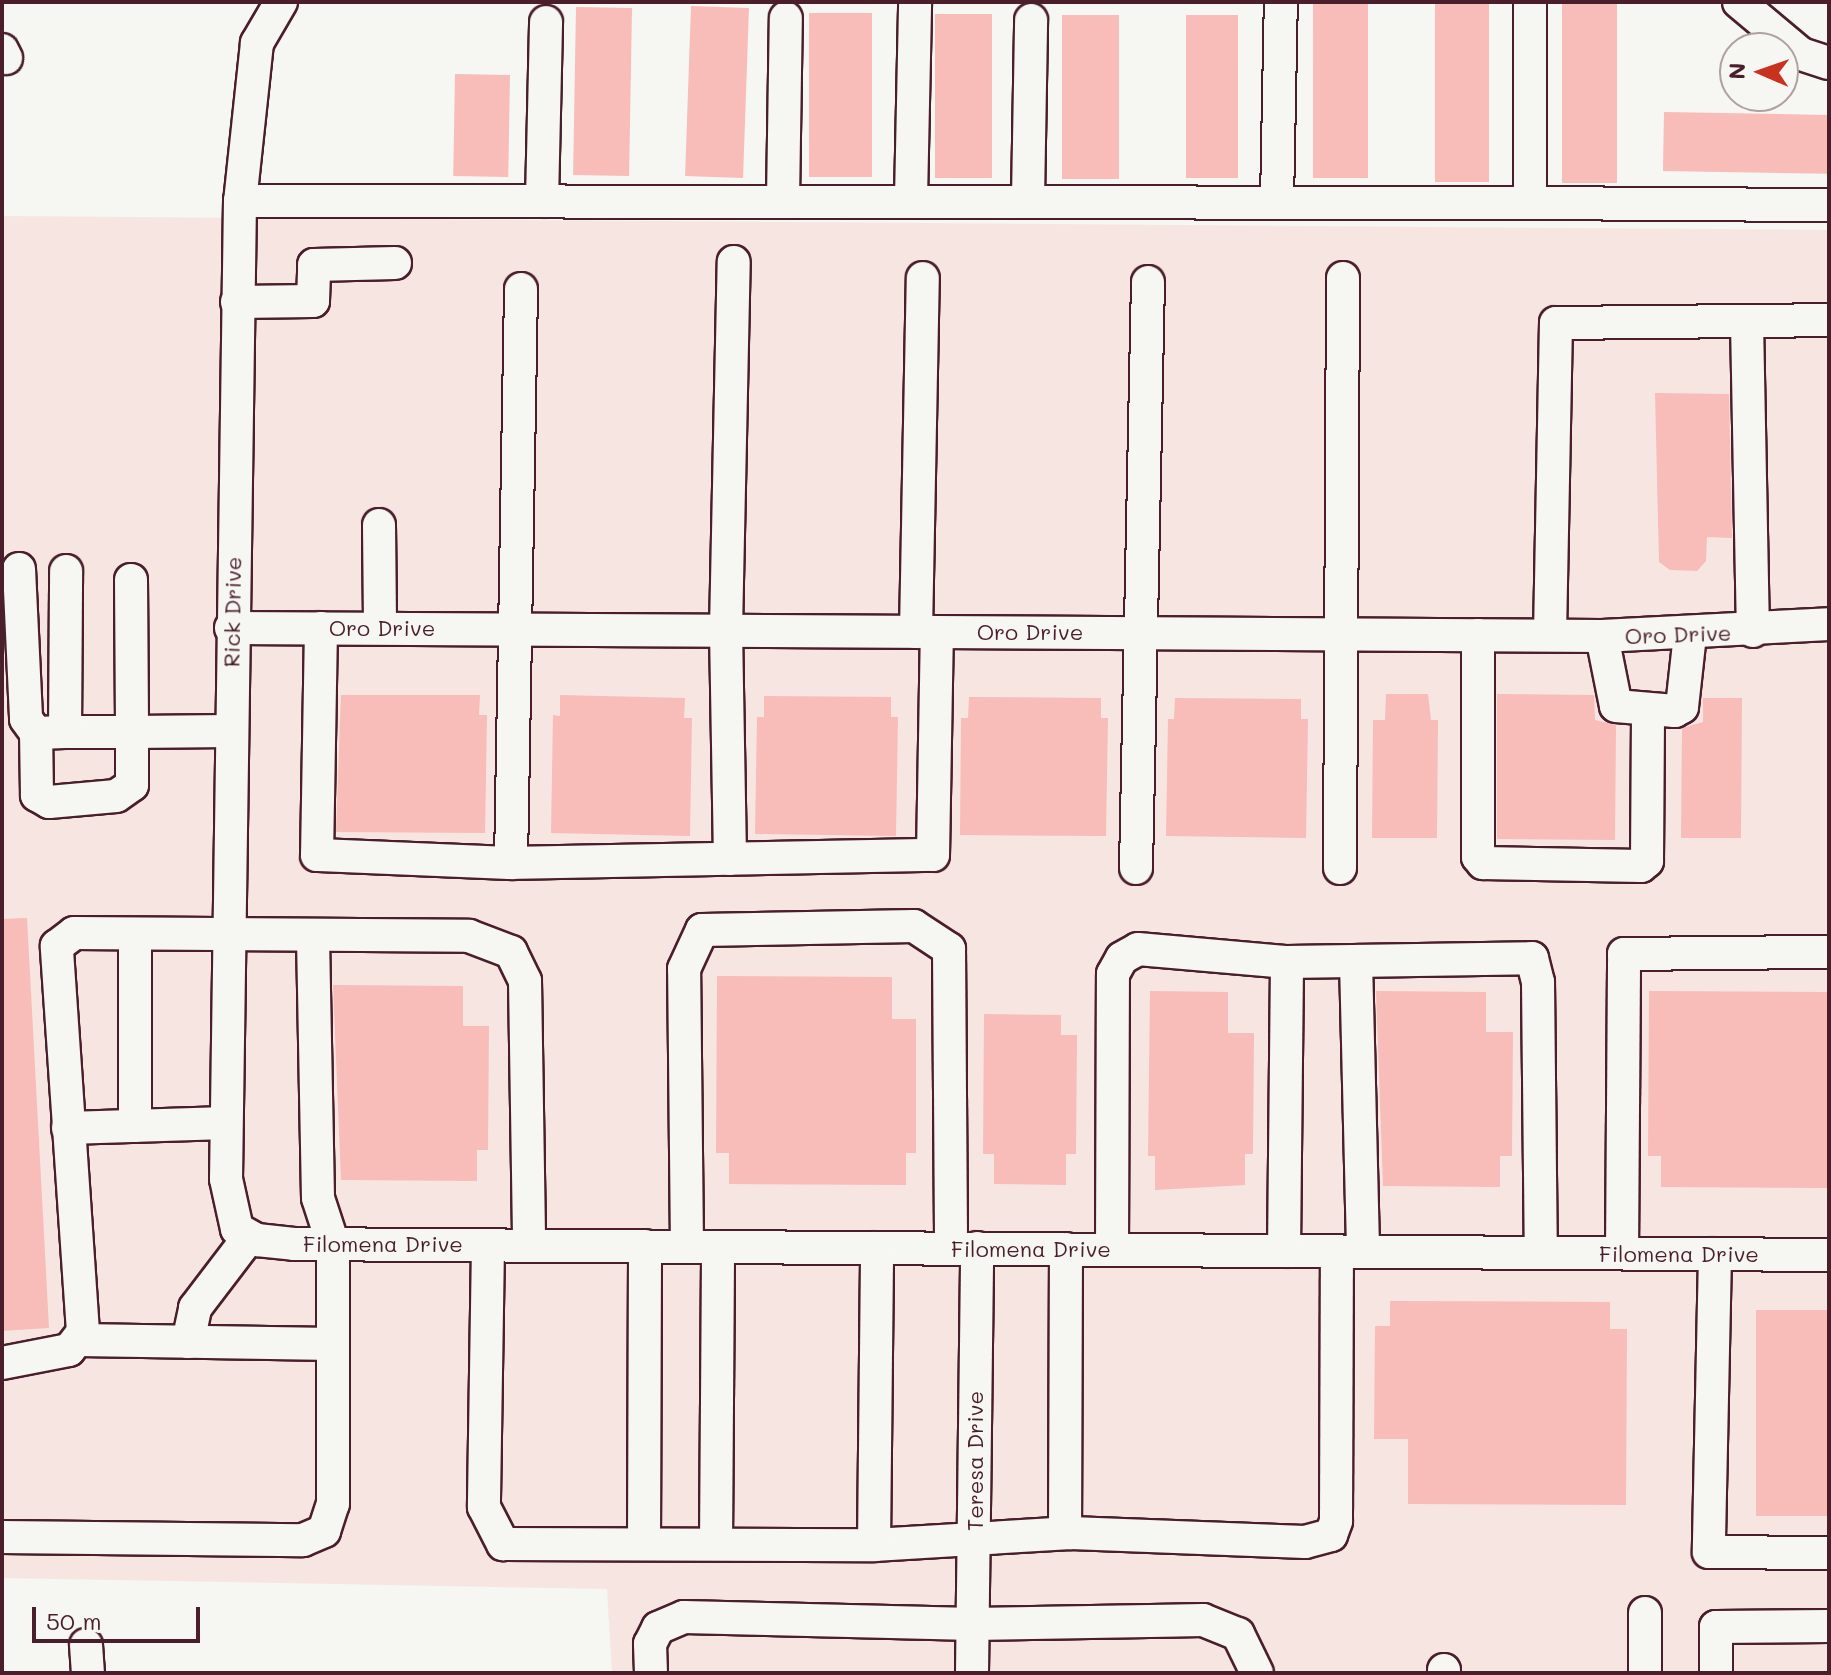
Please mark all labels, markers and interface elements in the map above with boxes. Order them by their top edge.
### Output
north arrow [1719,32,1799,112]
text: N [1722,62,1751,80]
street label: Rick Drive [218,556,246,668]
street label: Oro Drive [329,615,435,641]
street label: Oro Drive [977,619,1083,645]
street label: Oro Drive [1624,619,1732,649]
street label: Filomena Drive [303,1231,463,1257]
street label: Filomena Drive [951,1236,1111,1262]
street label: Filomena Drive [1599,1241,1759,1267]
street label: Teresa Drive [962,1391,988,1531]
scale bar [36,1591,204,1641]
text: 50 m [46,1605,102,1636]

